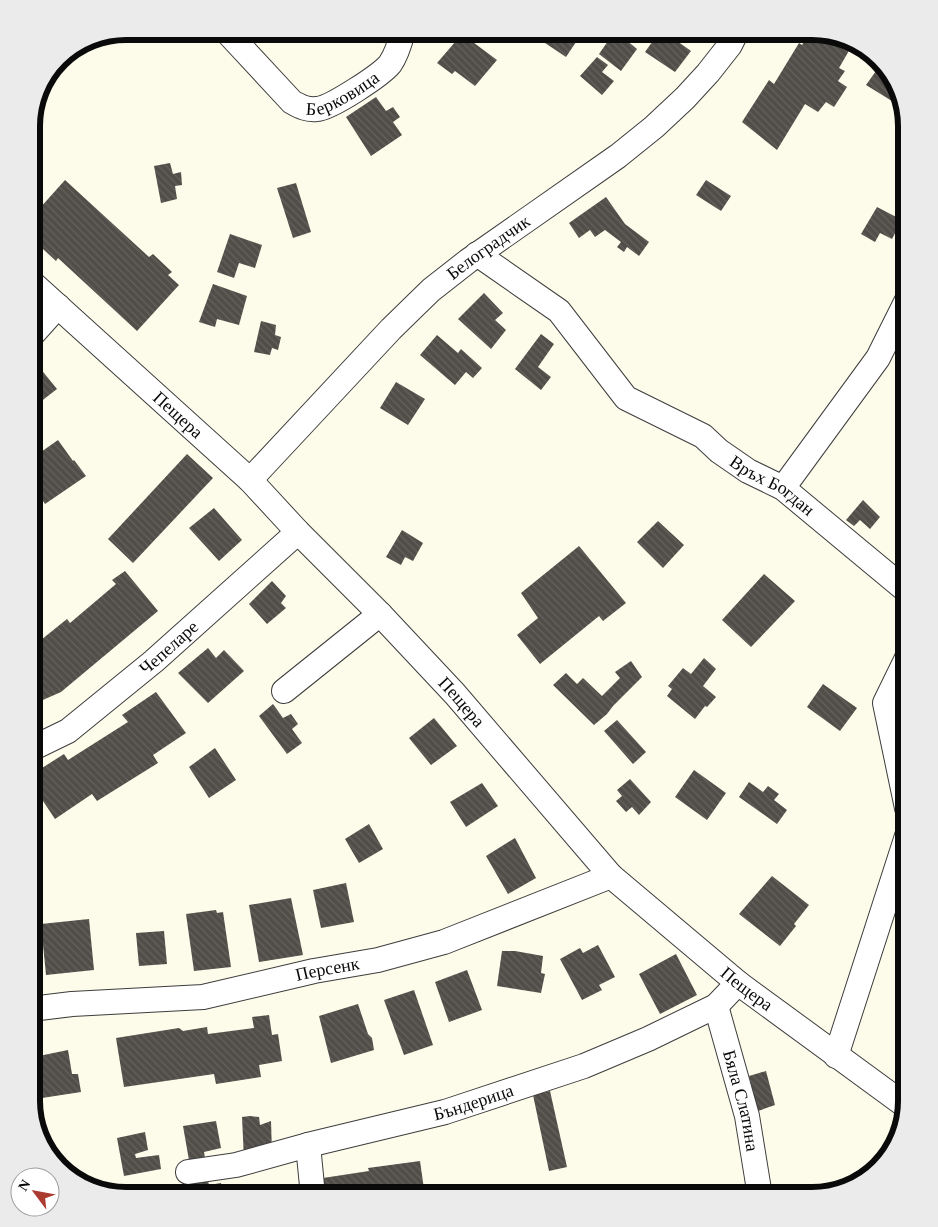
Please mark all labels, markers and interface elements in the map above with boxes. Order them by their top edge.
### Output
street label: Берковица [305,67,383,119]
street label: Белоградчик [443,211,534,284]
street label: Пещера [149,387,207,442]
street label: Връх Богдан [726,451,819,520]
street label: Чепеларе [136,616,202,679]
street label: Пещера [434,673,489,731]
street label: Персенк [293,953,361,985]
street label: Пещера [717,963,777,1015]
street label: Бяла Слатина [719,1048,763,1153]
street label: Бъндерица [431,1080,516,1124]
north arrow [10,1167,60,1217]
text: N [15,1177,33,1194]

